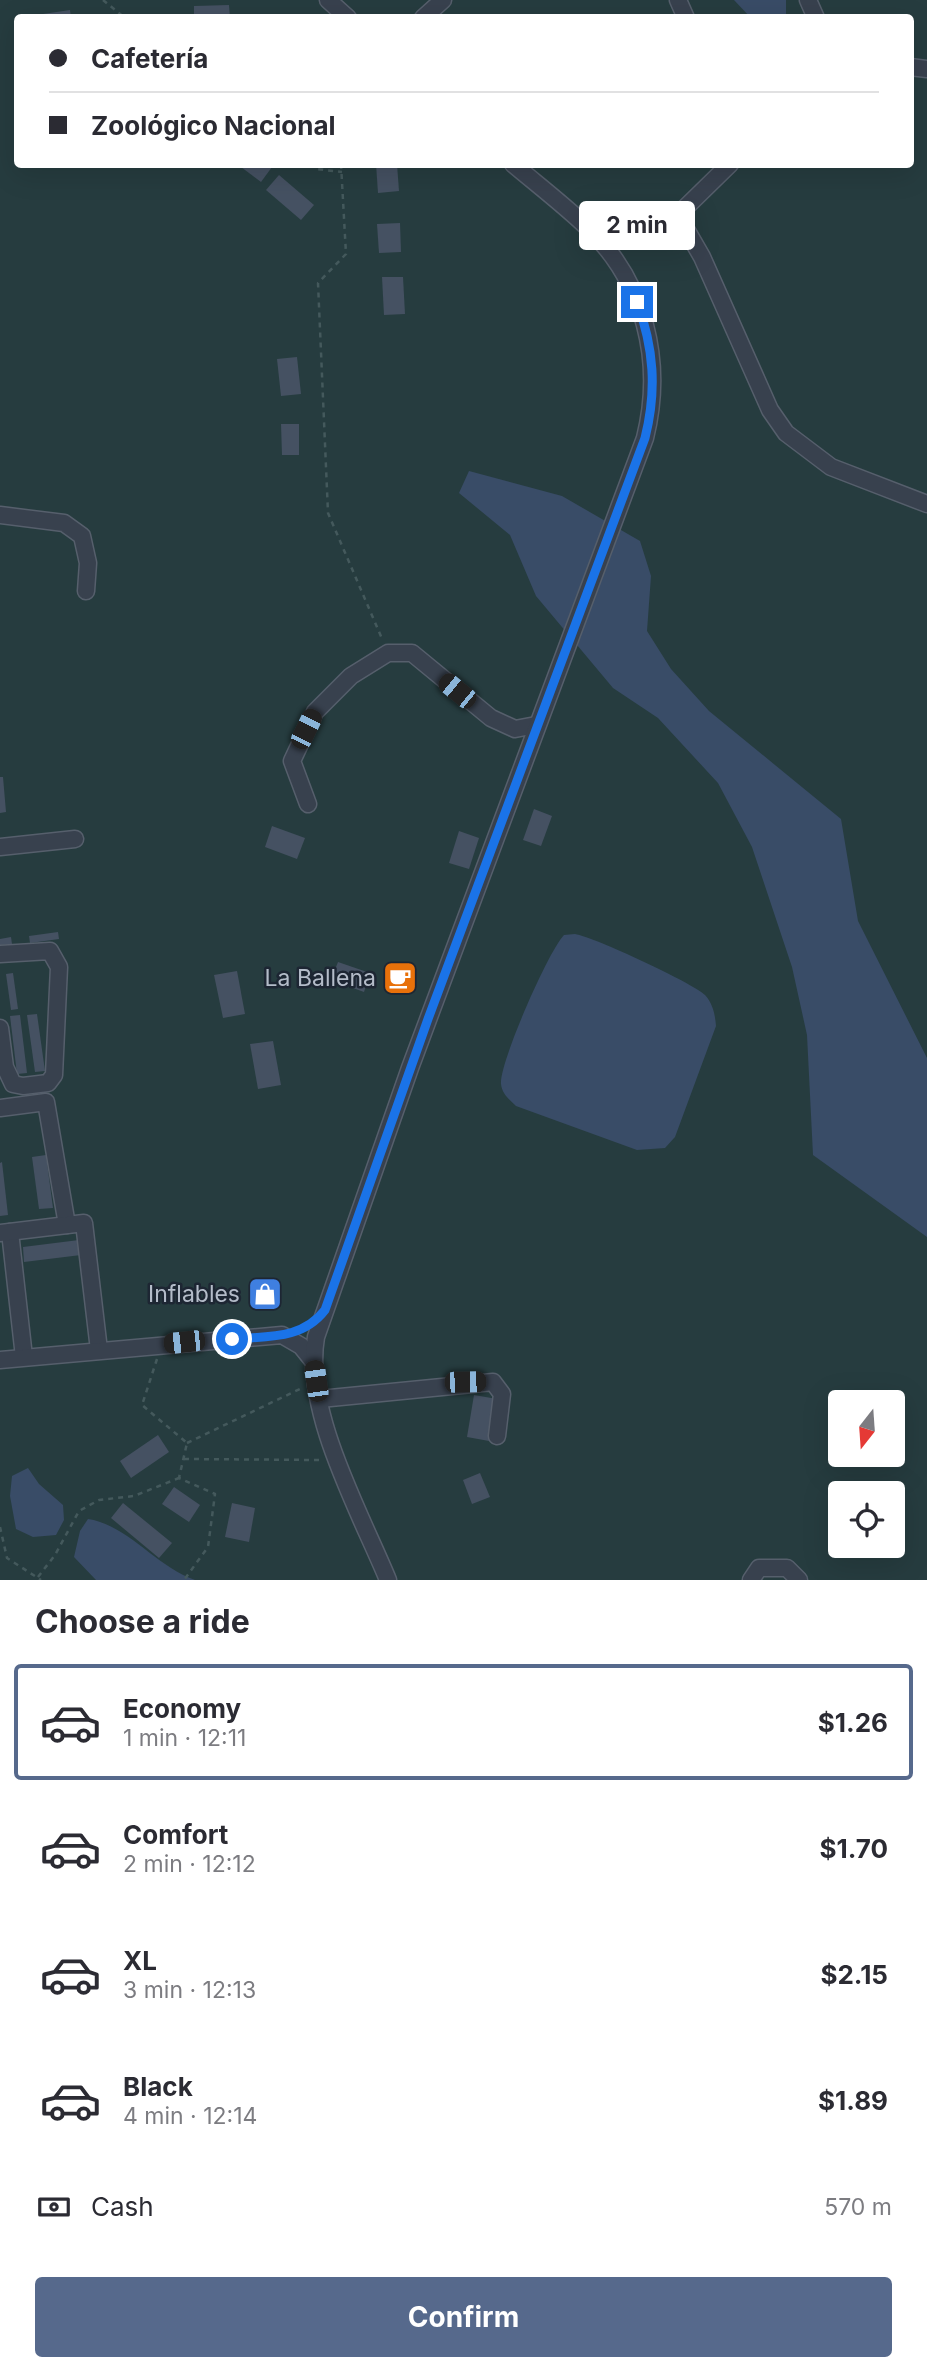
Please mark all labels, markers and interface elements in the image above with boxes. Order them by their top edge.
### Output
text: Cafetería [91,43,208,74]
text: Zoológico Nacional [91,110,336,141]
callout: 2 min [579,201,695,250]
text: 2 min [606,211,668,239]
route end [621,286,653,318]
car [435,670,480,712]
car [288,706,325,752]
cafe icon: La Ballena [381,959,419,997]
place label: La Ballena [265,964,376,992]
shop icon: Inflables [246,1275,284,1313]
place label: Inflables [148,1280,240,1308]
route start [216,1323,248,1355]
car [163,1329,206,1355]
car [303,1359,330,1403]
car [444,1371,487,1393]
north arrow [828,1390,905,1466]
map controls [828,1390,905,1558]
button: locate [828,1481,905,1558]
text: Choose a ride [35,1602,250,1641]
icon: car [39,1691,102,1754]
text: Economy [123,1693,241,1724]
text: $1.26 [818,1707,888,1738]
text: 1 min · 12:11 [123,1724,246,1752]
icon: car [39,1817,102,1880]
text: Comfort [123,1819,228,1850]
text: $1.70 [819,1833,888,1864]
text: 2 min · 12:12 [123,1850,256,1878]
icon: car [39,1943,102,2006]
text: XL [123,1945,157,1976]
text: $2.15 [820,1959,888,1990]
text: 3 min · 12:13 [123,1976,256,2004]
icon: car [39,2069,102,2132]
text: Black [123,2071,193,2102]
text: $1.89 [818,2085,888,2116]
text: 4 min · 12:14 [123,2102,257,2130]
icon: cash [35,2188,73,2226]
text: Cash [91,2191,154,2222]
text: 570 m [824,2193,892,2221]
button: Confirm [35,2277,892,2357]

